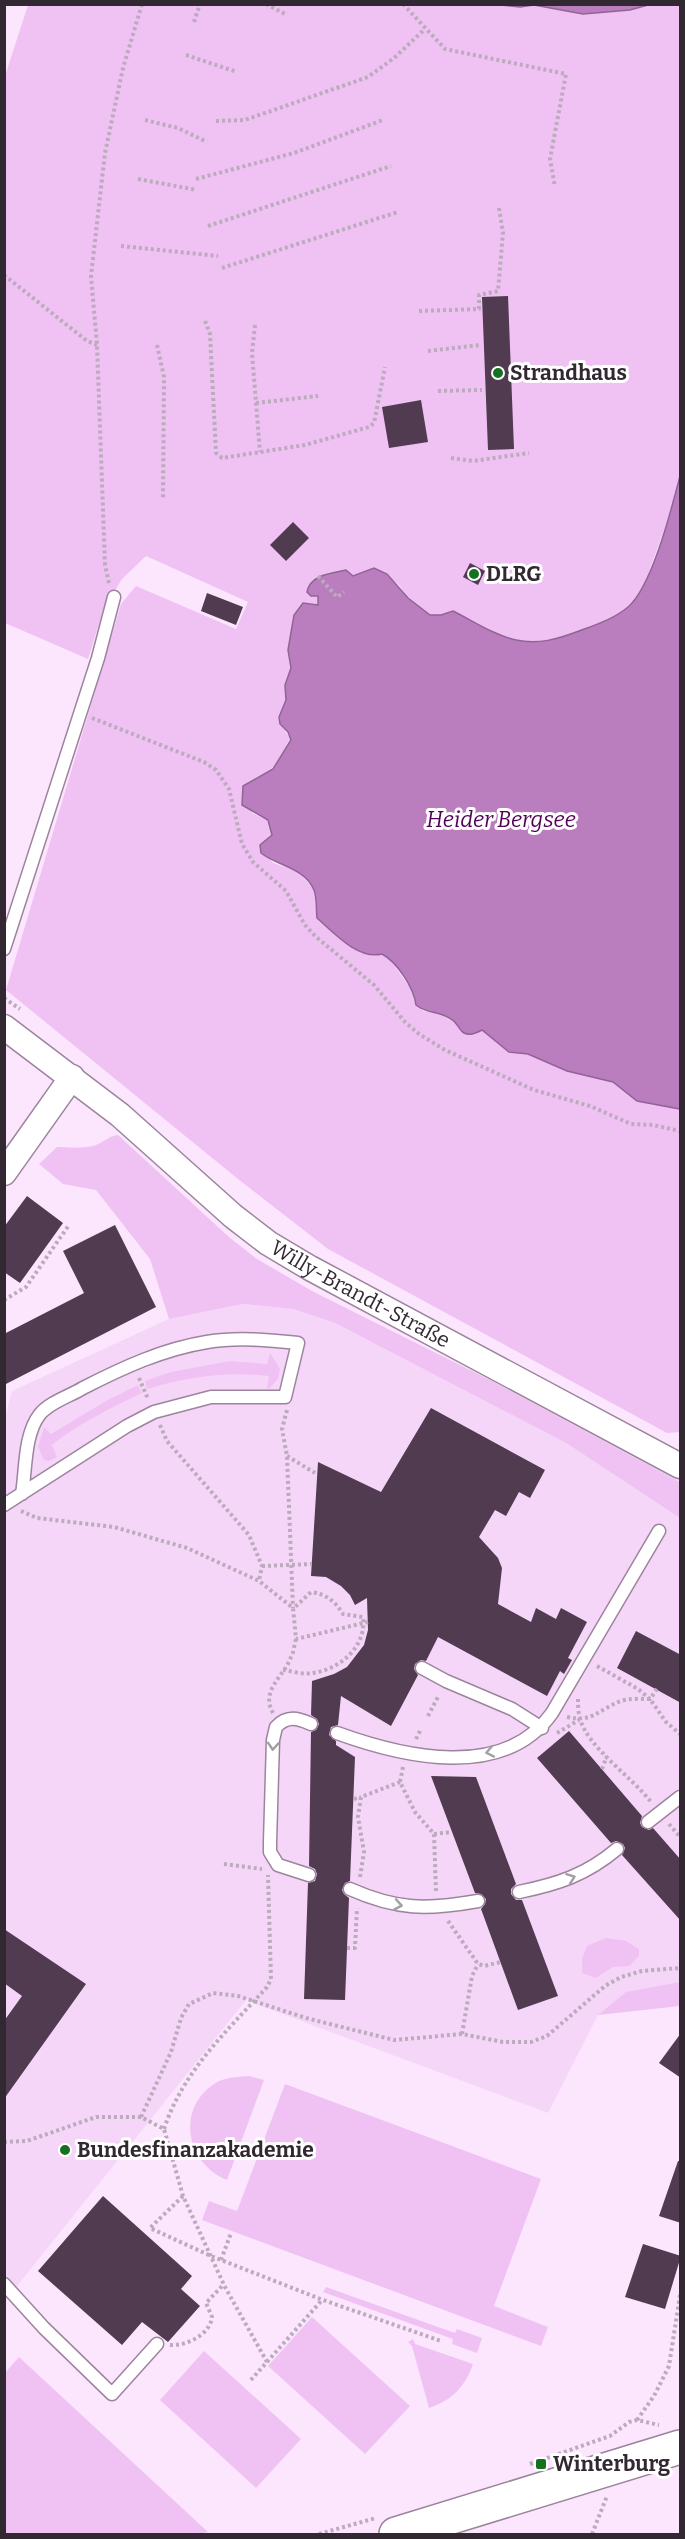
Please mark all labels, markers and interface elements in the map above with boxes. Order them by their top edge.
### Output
place label: Strandhaus [510,360,627,386]
marker: Strandhaus [491,366,505,380]
place label: DLRG [486,561,541,587]
marker: DLRG [467,567,481,581]
water label: Heider Bergsee [426,806,576,833]
street label: Willy-Brandt-Straße [266,1235,455,1354]
one-way arrow [267,1742,280,1751]
one-way arrow [485,1746,495,1758]
one-way arrow [566,1872,576,1885]
one-way arrow [393,1898,403,1910]
place label: Bundesfinanzakademie [77,2137,314,2163]
marker: Bundesfinanzakademie [58,2143,72,2157]
place label: Winterburg [553,2451,670,2477]
marker: Winterburg [534,2457,548,2471]

